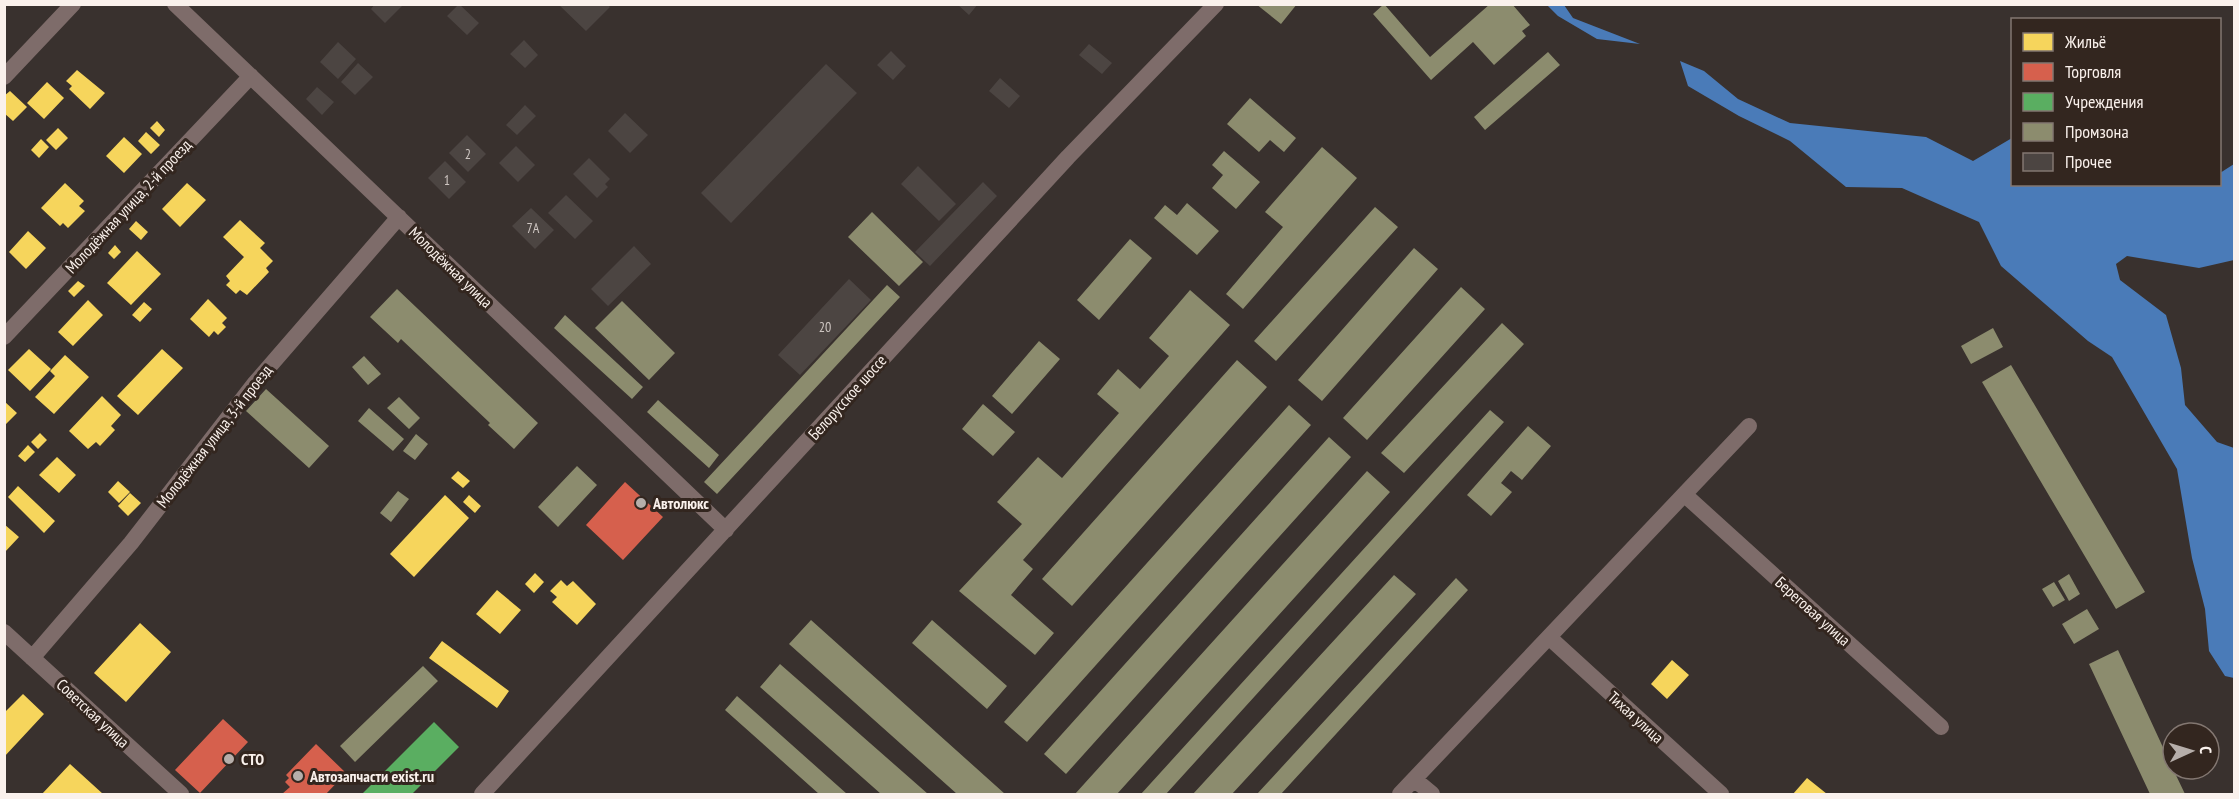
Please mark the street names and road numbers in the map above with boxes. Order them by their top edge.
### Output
street label: Молодёжная улица, 2-й проезд [61,135,195,277]
street label: Молодёжная улица [405,222,497,312]
street label: Белорусское шоссе [804,350,890,444]
street label: Молодёжная улица, 3-й проезд [152,361,276,511]
street label: Береговая улица [1771,572,1855,650]
street label: Советская улица [52,674,134,752]
street label: Тихая улица [1604,687,1668,747]

